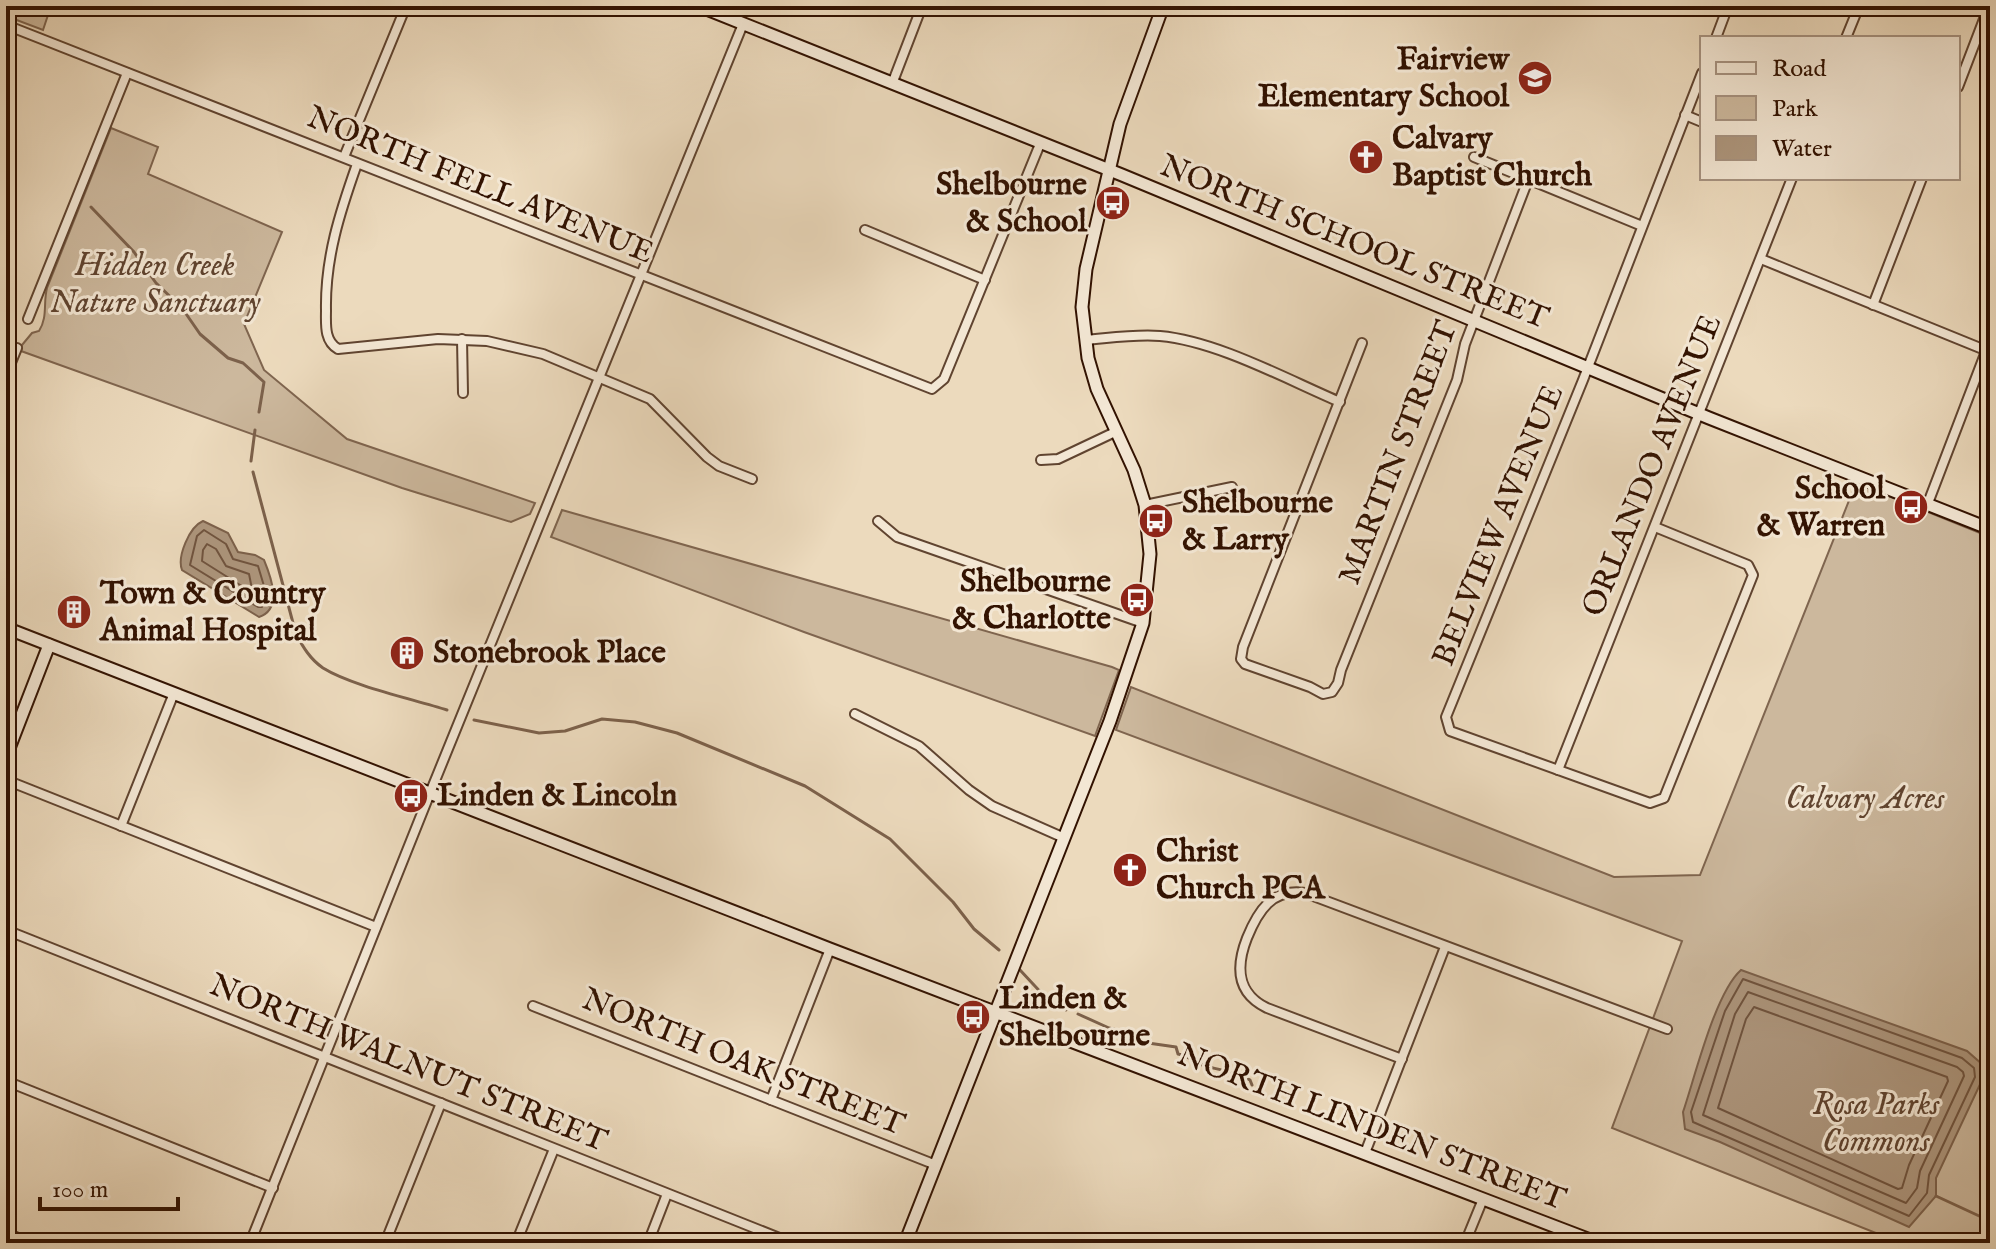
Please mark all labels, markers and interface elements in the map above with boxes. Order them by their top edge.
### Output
legend [1700,36,1960,180]
place label: Fairview Elementary School [1258,40,1511,118]
text: Road [1772,54,1826,85]
school or university icon: Fairview Elementary School [1516,59,1554,97]
text: Park [1772,94,1818,125]
street label: NORTH FELL AVENUE [301,98,659,274]
place label: Calvary Baptist Church [1392,119,1593,197]
text: Water [1772,134,1832,165]
church icon: Calvary Baptist Church [1347,138,1385,176]
street label: NORTH SCHOOL STREET [1154,146,1554,340]
place label: Shelbourne & School [936,165,1088,243]
bus stop icon: Shelbourne & School [1094,184,1132,222]
park label: Hidden Creek Nature Sanctuary [50,246,261,324]
street label: ORLANDO AVENUE [1574,309,1732,623]
street label: MARTIN STREET [1330,316,1468,590]
street label: BELVIEW AVENUE [1424,379,1574,673]
place label: School & Warren [1756,469,1886,547]
place label: Shelbourne & Larry [1182,483,1333,561]
bus stop icon: School & Warren [1892,488,1930,526]
bus stop icon: Shelbourne & Larry [1137,502,1175,540]
place label: Shelbourne & Charlotte [952,562,1111,640]
place label: Town & Country Animal Hospital [98,574,327,652]
bus stop icon: Shelbourne & Charlotte [1118,581,1156,619]
building icon: Town & Country Animal Hospital [55,593,93,631]
place label: Stonebrook Place [433,633,666,674]
building icon: Stonebrook Place [388,634,426,672]
place label: Linden & Lincoln [437,776,677,817]
bus stop icon: Linden & Lincoln [392,777,430,815]
park label: Calvary Acres [1786,779,1945,820]
place label: Christ Church PCA [1156,832,1326,910]
church icon: Christ Church PCA [1111,851,1149,889]
street label: NORTH WALNUT STREET [203,965,613,1163]
place label: Linden & Shelbourne [999,979,1150,1057]
street label: NORTH OAK STREET [576,980,910,1146]
bus stop icon: Linden & Shelbourne [954,998,992,1036]
street label: NORTH LINDEN STREET [1171,1035,1571,1221]
park label: Rosa Parks Commons [1813,1085,1940,1163]
scale bar [40,1161,178,1211]
text: 100 m [52,1175,108,1206]

